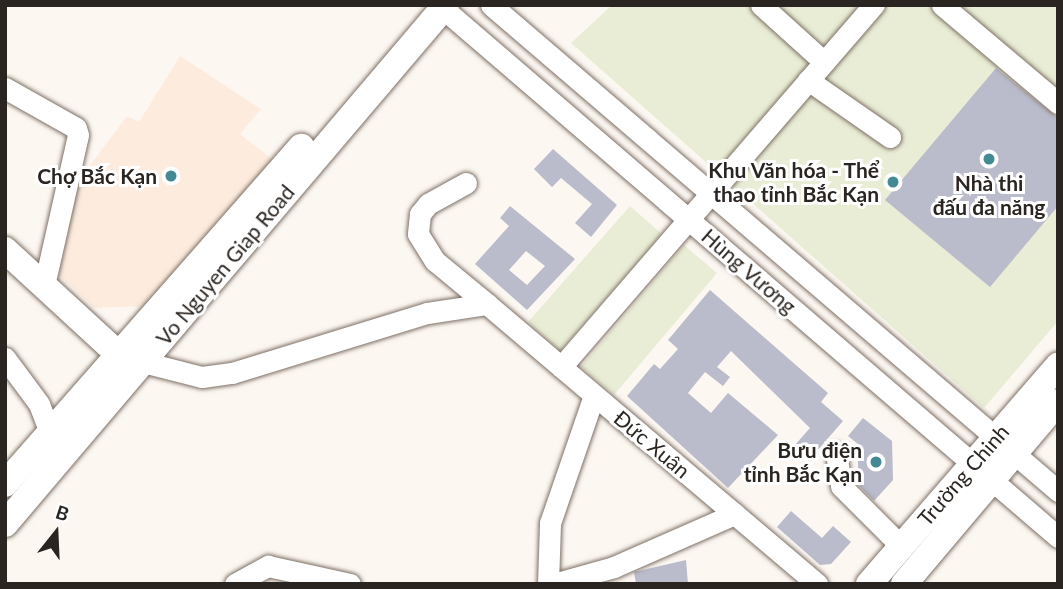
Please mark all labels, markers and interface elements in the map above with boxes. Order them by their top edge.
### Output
marker: Nhà thi đấu đa năng [981,151,997,167]
place label: Khu Văn hóa - Thể thao tỉnh Bắc Kạn [707,157,879,207]
place label: Chợ Bắc Kạn [37,163,157,189]
marker: Chợ Bắc Kạn [163,168,179,184]
place label: Nhà thi đấu đa năng [933,170,1045,220]
marker: Khu Văn hóa - Thể thao tỉnh Bắc Kạn [885,174,901,190]
street label: Vo Nguyen Giap Road [151,180,299,350]
street label: Hùng Vương [696,223,802,319]
street label: Đức Xuân [609,405,695,483]
street label: Trường Chinh [912,419,1014,531]
place label: Bưu điện tỉnh Bắc Kạn [744,437,862,487]
marker: Bưu điện tỉnh Bắc Kạn [868,454,884,470]
north arrow [21,498,91,568]
text: B [53,500,72,525]

